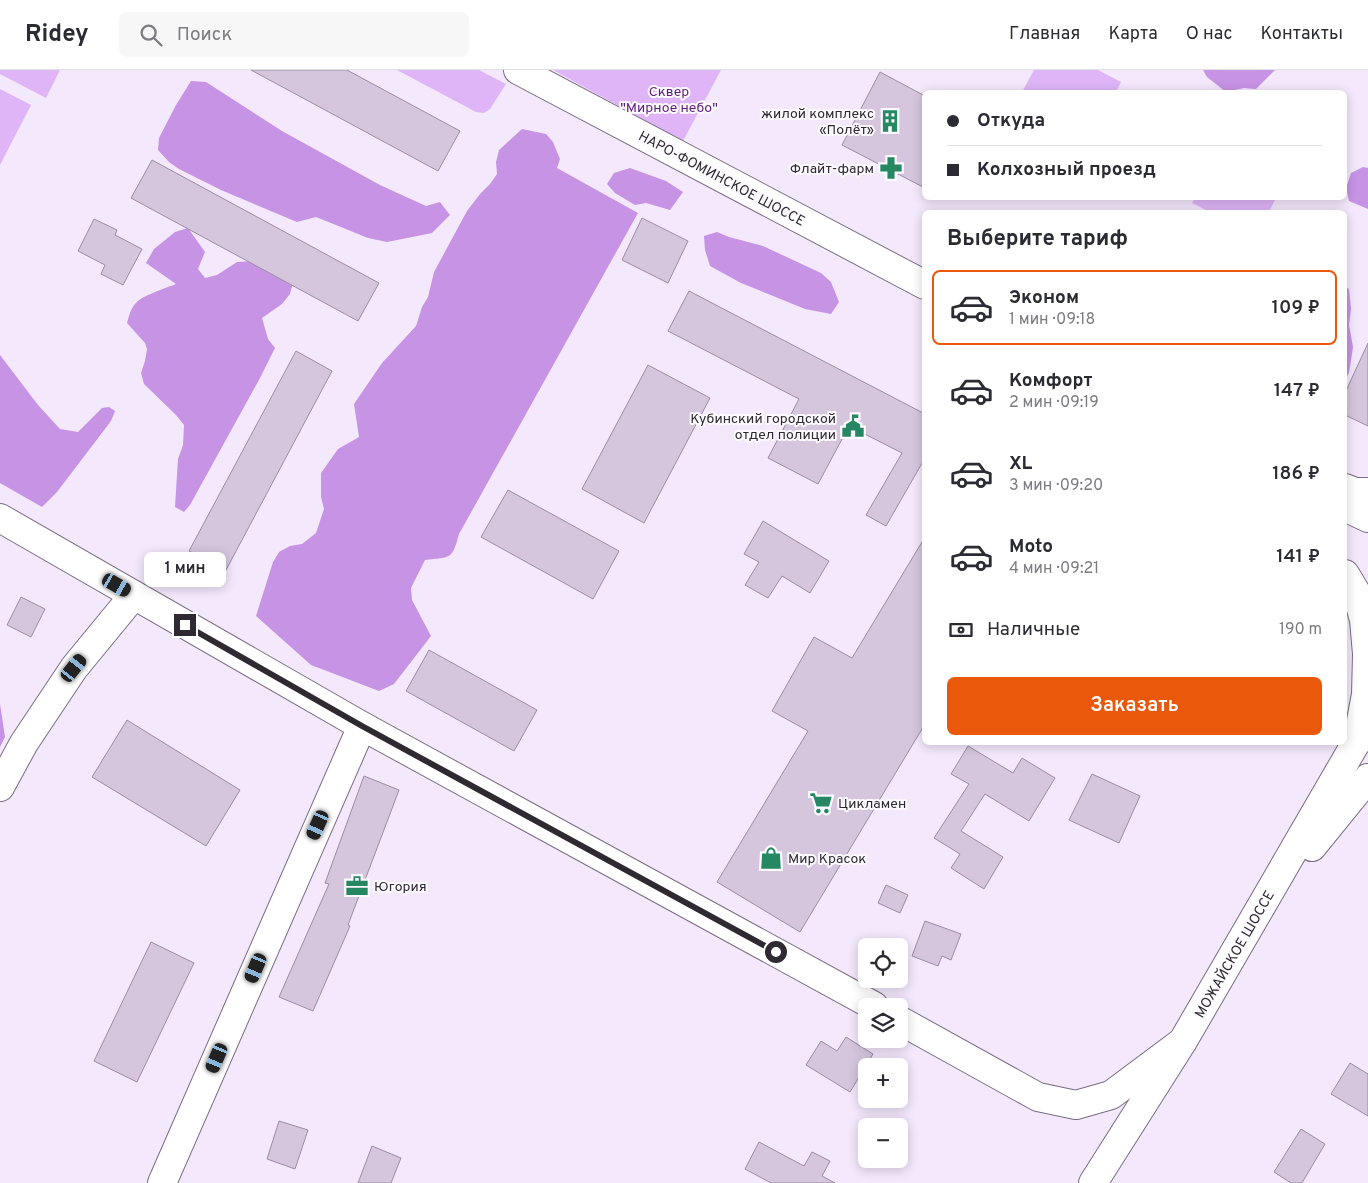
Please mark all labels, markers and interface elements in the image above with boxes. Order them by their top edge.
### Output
search box [119,12,469,57]
text: Ridey [25,20,89,50]
icon: search [137,21,165,49]
text: Поиск [177,23,232,47]
text: Главная [1009,23,1080,46]
text: Карта [1108,23,1158,46]
text: О нас [1186,23,1232,46]
text: Контакты [1260,23,1343,46]
park label: Сквер "Мирное небо" [620,84,718,117]
place label: жилой комплекс «Полёт» [761,106,874,139]
building icon: жилой комплекс «Полёт» [877,108,903,134]
text: Откуда [977,109,1045,133]
street label: НАРО-ФОМИНСКОЕ ШОССЕ [635,128,808,231]
pharmacy icon: Флайт-фарм [878,155,904,181]
text: Колхозный проезд [977,158,1156,182]
place label: Флайт-фарм [790,161,874,178]
text: Выберите тариф [947,226,1128,253]
icon: car [949,285,994,330]
text: Эконом [1009,286,1079,310]
text: 109 ₽ [1272,296,1320,320]
text: 1 мин · 09:18 [1009,310,1095,330]
icon: car [949,368,994,413]
text: Комфорт [1009,369,1092,393]
text: 147 ₽ [1274,379,1320,403]
text: 2 мин · 09:19 [1009,393,1099,413]
place label: Кубинский городской отдел полиции [690,411,836,444]
public building icon: Кубинский городской отдел полиции [840,413,866,439]
icon: car [949,451,994,496]
text: XL [1009,452,1032,476]
text: 186 ₽ [1272,462,1320,486]
text: 3 мин · 09:20 [1009,476,1103,496]
icon: car [949,534,994,579]
text: Moto [1009,535,1053,559]
text: 141 ₽ [1276,545,1320,569]
callout: 1 мин [144,552,226,588]
text: 1 мин [165,559,205,579]
text: 4 мин · 09:21 [1009,559,1099,579]
car [100,571,133,599]
route end [174,614,196,636]
icon: cash [947,616,975,644]
text: Наличные [987,618,1080,642]
text: 190 m [1279,620,1322,640]
car [58,652,89,684]
button: Заказать [947,677,1322,735]
supermarket icon: Цикламен [808,790,834,816]
place label: Цикламен [838,796,906,813]
car [305,808,330,842]
shop icon: Мир Красок [758,845,784,871]
place label: Мир Красок [788,851,866,868]
office icon: Югория [344,873,370,899]
place label: Югория [374,879,427,896]
street label: МОЖАЙСКОЕ ШОССЕ [1191,888,1279,1021]
map controls [858,938,908,1168]
button: locate [858,938,908,988]
route start [765,941,787,963]
car [243,951,268,985]
button: layers [858,998,908,1048]
car [204,1041,229,1075]
button: + [858,1058,908,1108]
button: − [858,1118,908,1168]

